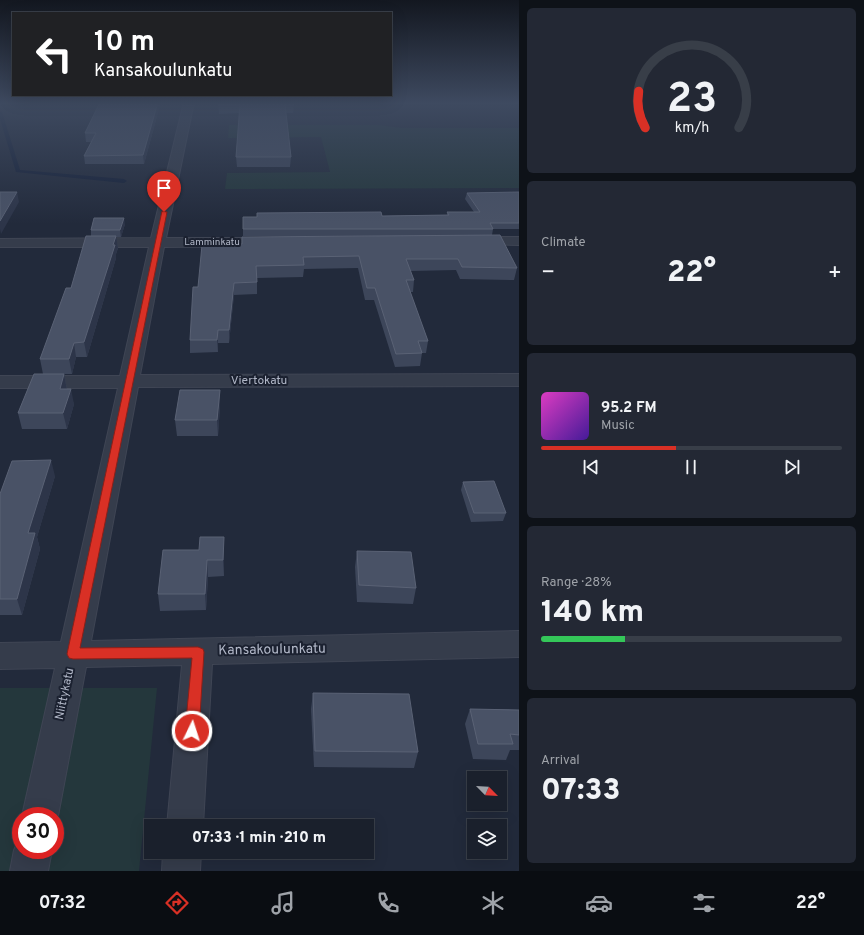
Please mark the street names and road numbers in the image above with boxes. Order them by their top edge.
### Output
street label: Lamminkatu [184,236,240,249]
street label: Viertokatu [231,373,287,389]
street label: Kansakoulunkatu [218,641,326,659]
street label: Niittykatu [52,667,78,721]

